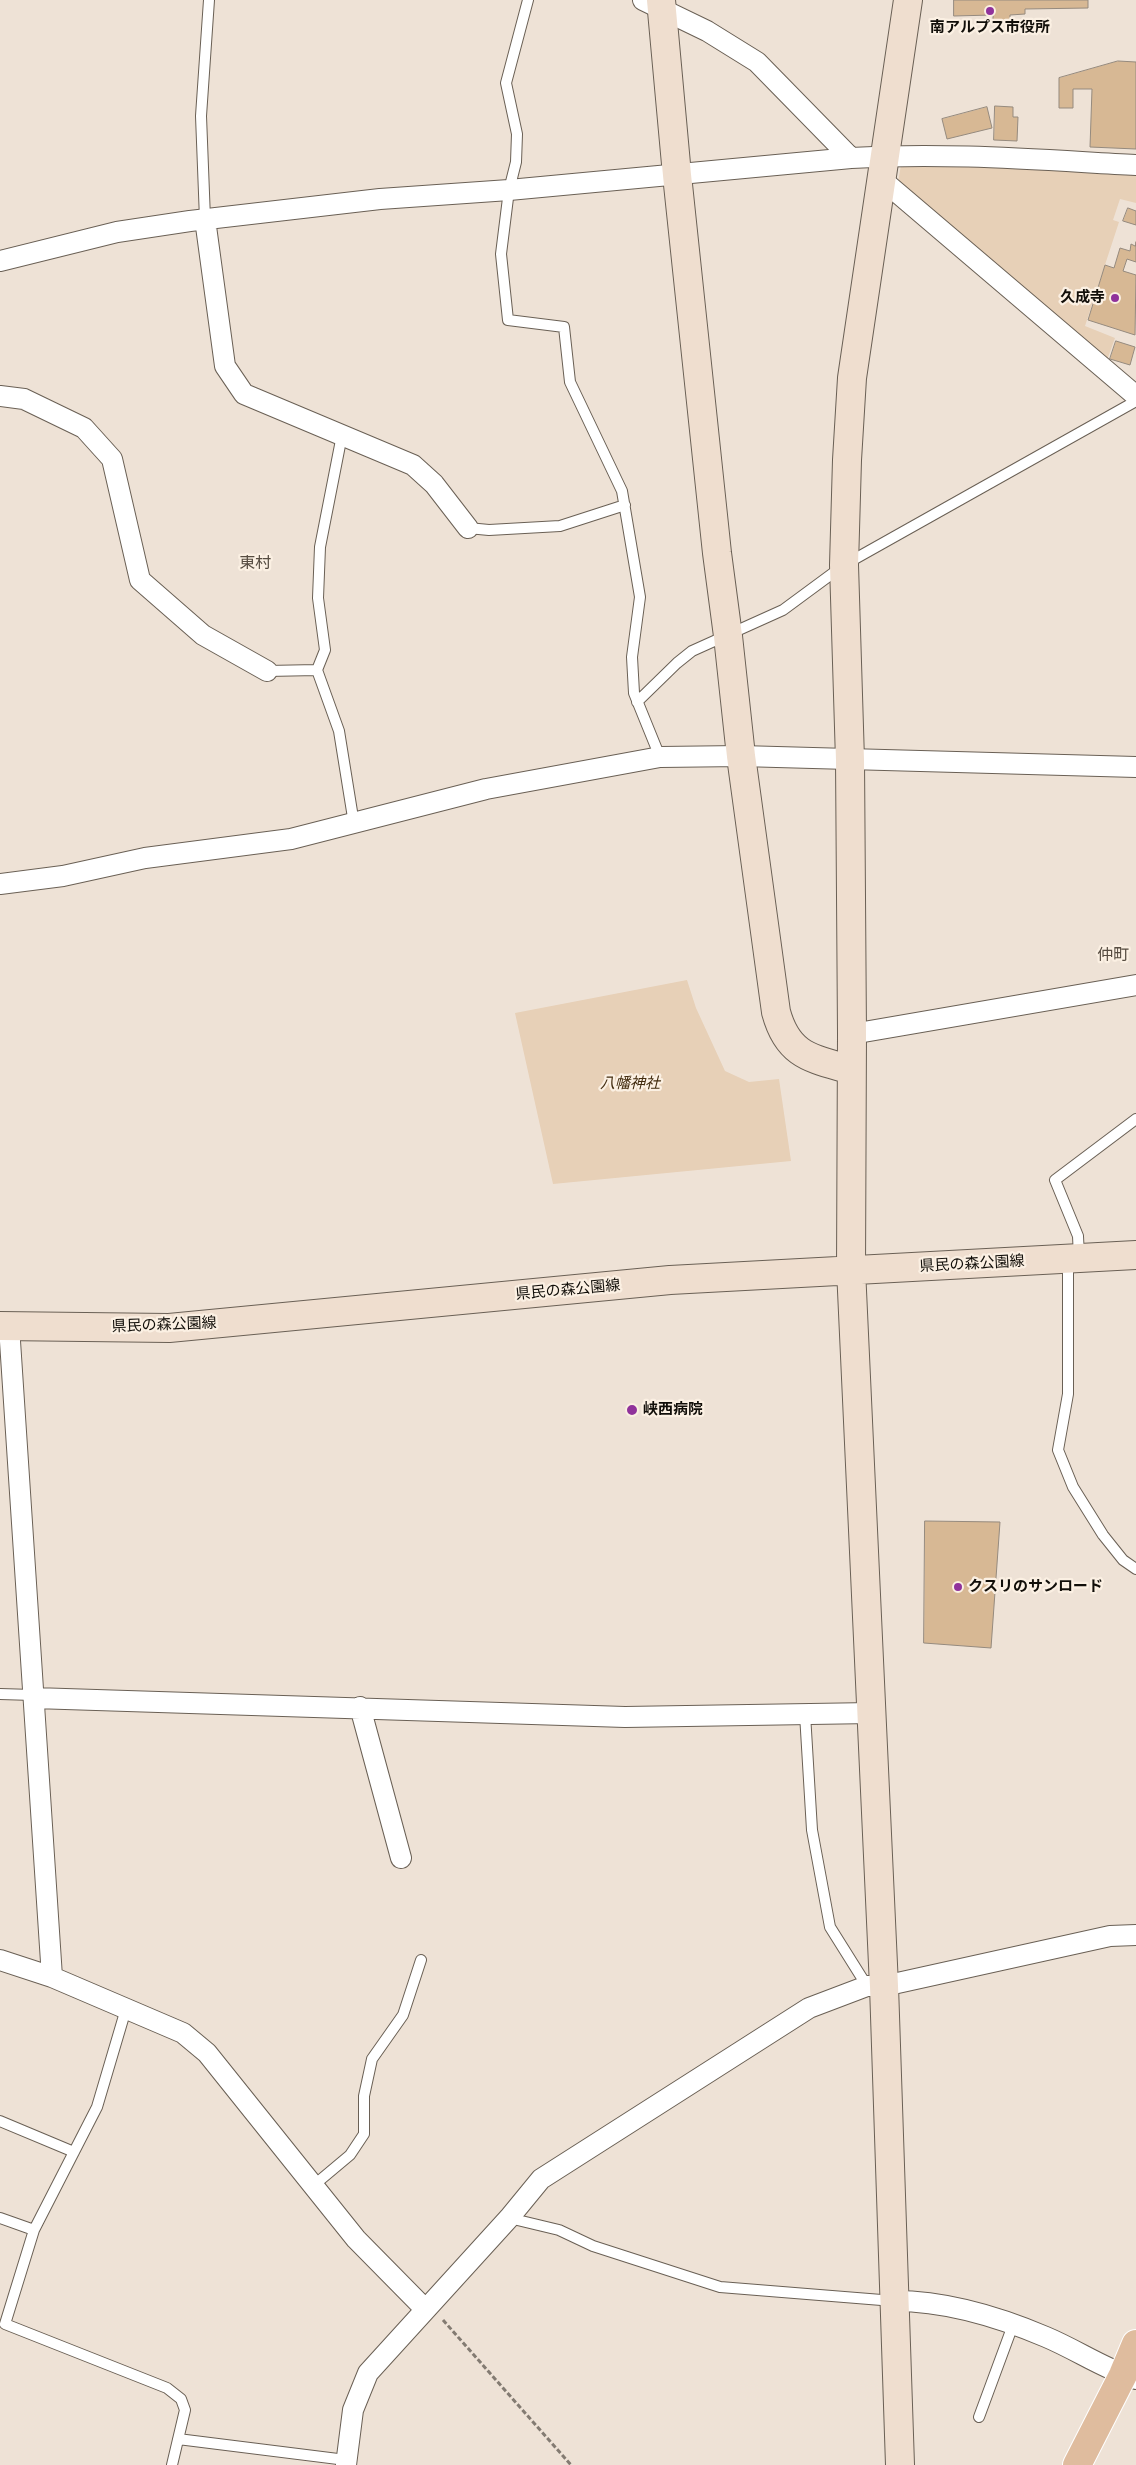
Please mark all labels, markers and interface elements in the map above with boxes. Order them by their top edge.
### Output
marker: 南アルプス市役所 [984,5,996,17]
place label: 南アルプス市役所 [930,19,1050,37]
place label: 久成寺 [1060,289,1105,307]
marker: 久成寺 [1109,292,1121,304]
district label: 東村 [239,553,271,573]
district label: 仲町 [1097,945,1129,965]
park label: 八幡神社 [600,1075,660,1093]
street label: 県民の森公園線 [919,1252,1025,1276]
street label: 県民の森公園線 [515,1276,621,1304]
street label: 県民の森公園線 [111,1314,217,1336]
place label: 峡西病院 [643,1401,703,1419]
marker: 峡西病院 [625,1403,639,1417]
place label: クスリのサンロード [968,1578,1103,1596]
marker: クスリのサンロード [952,1581,964,1593]

